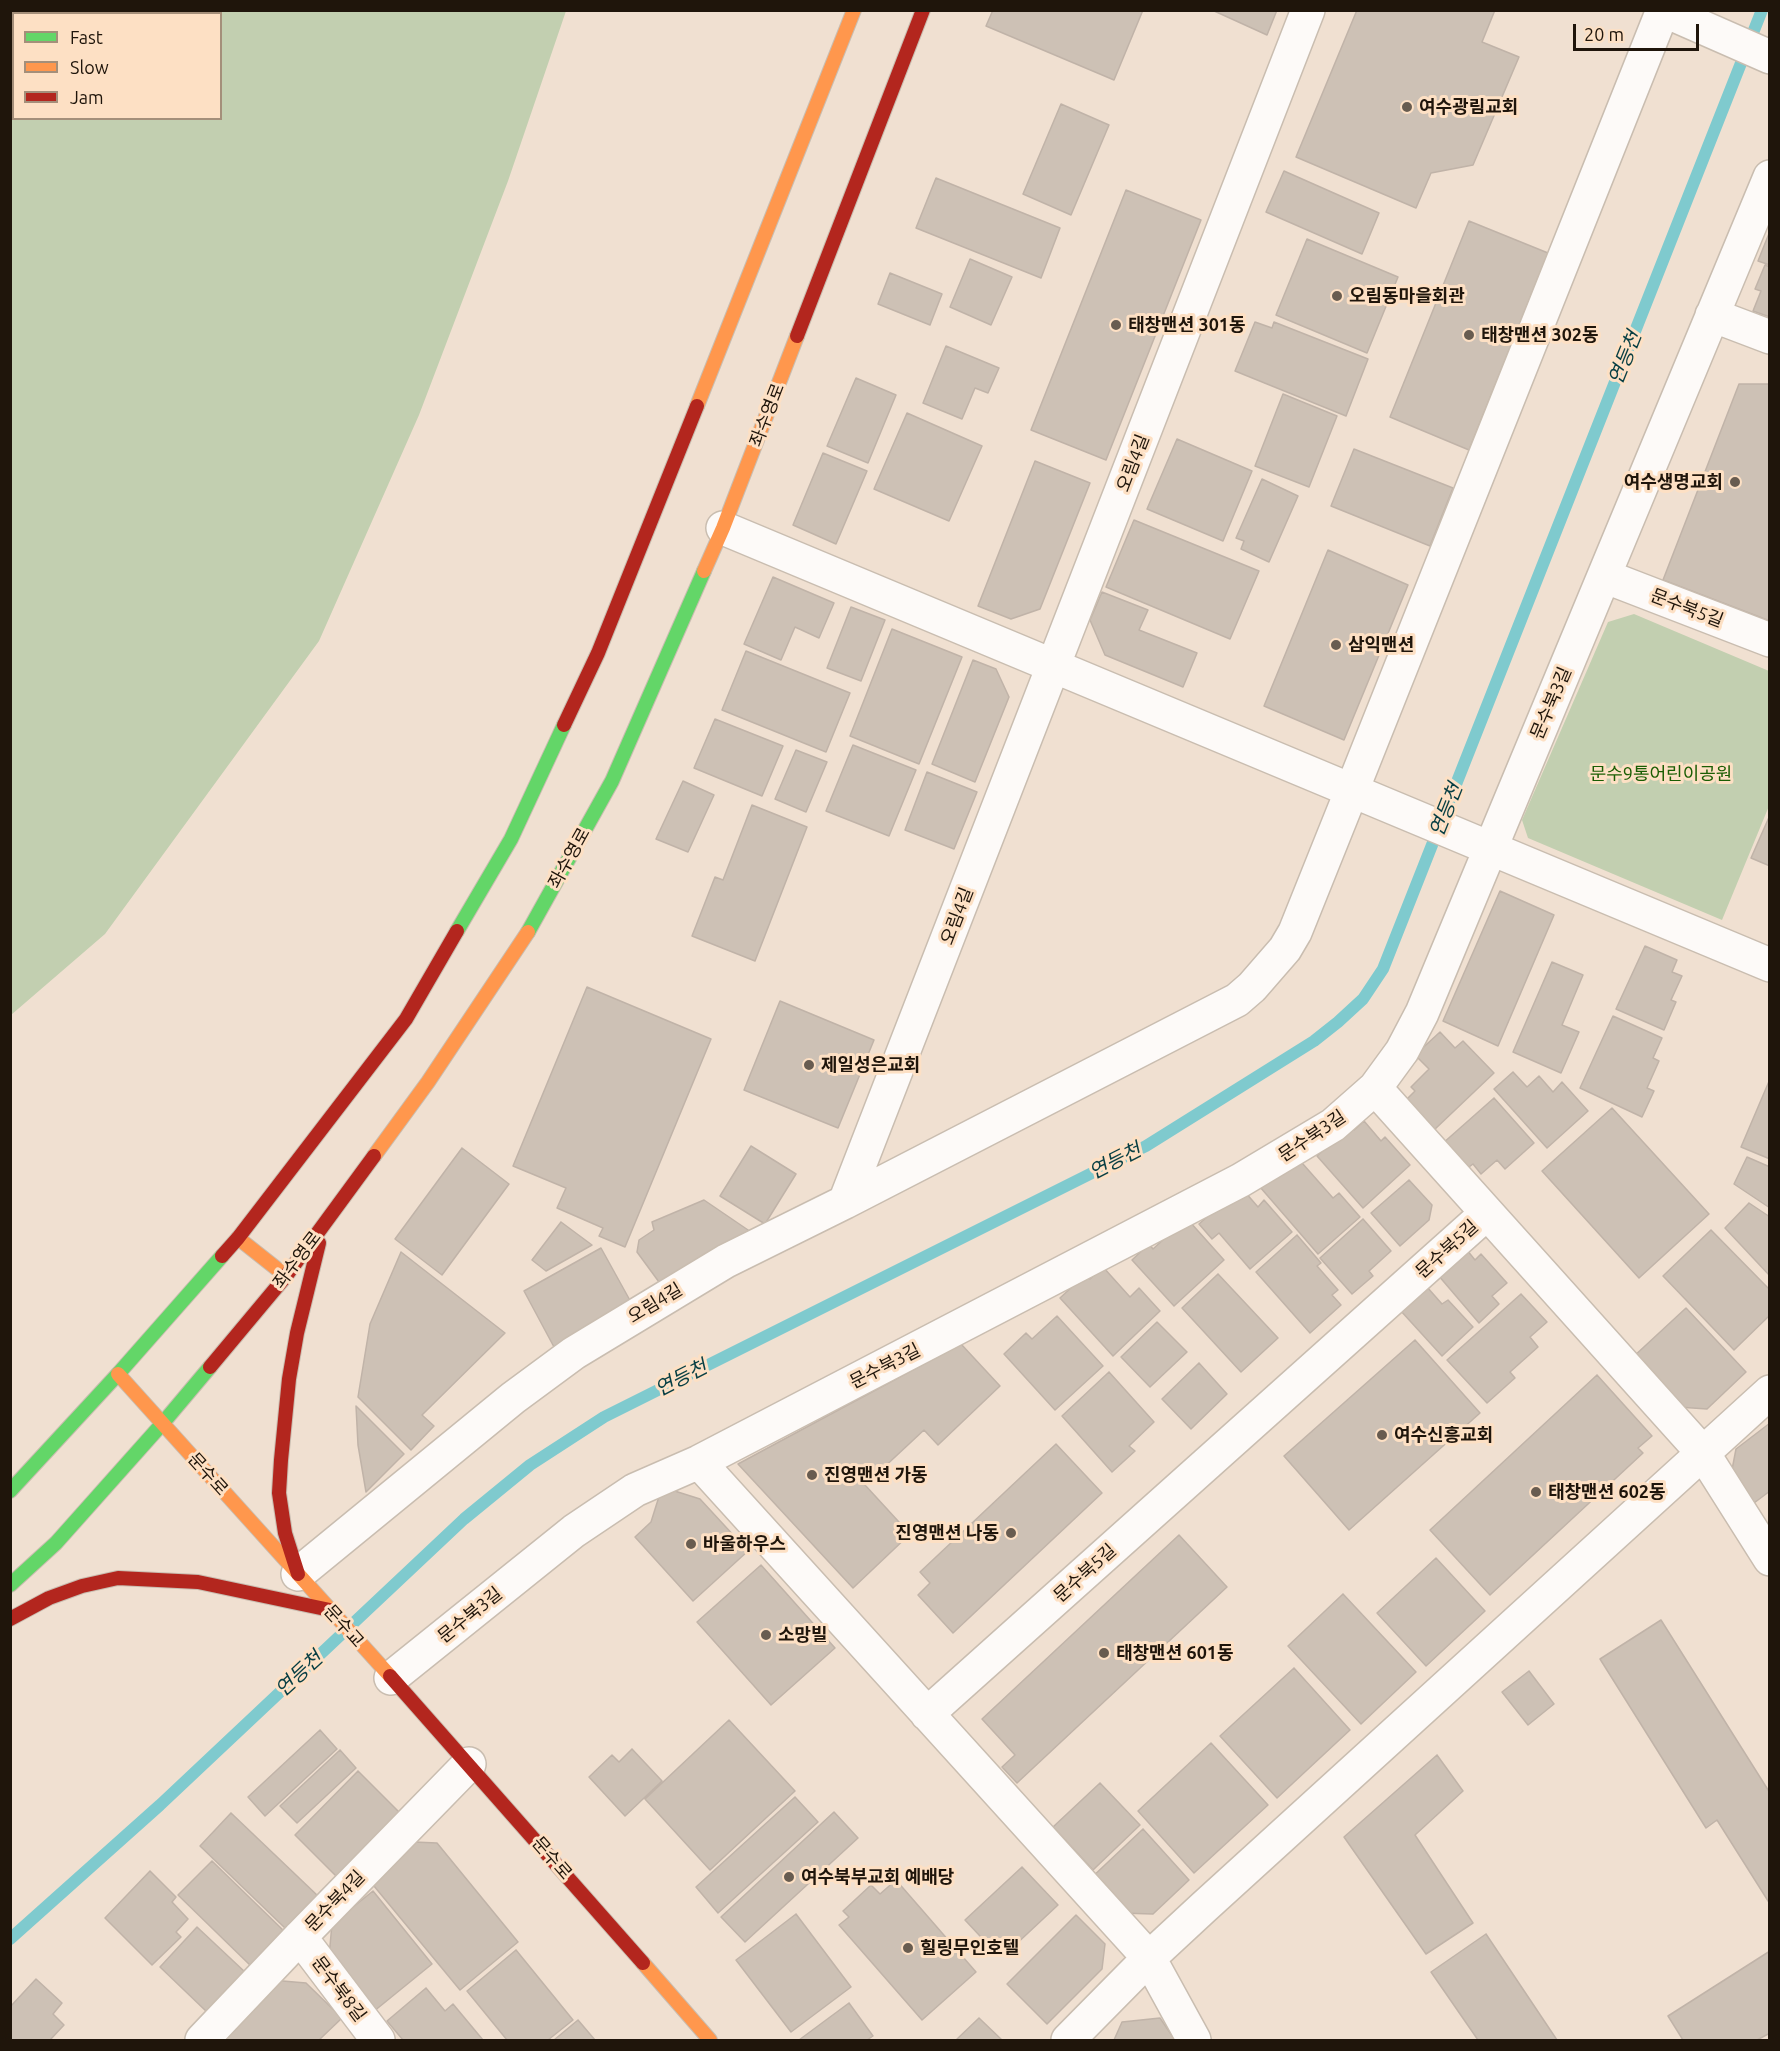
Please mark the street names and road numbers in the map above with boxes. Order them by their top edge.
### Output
street label: 좌수영로 [745,380,789,450]
street label: 오림4길 [1112,431,1154,495]
street label: 문수북5길 [1647,584,1727,632]
street label: 문수북3길 [1526,664,1576,742]
street label: 좌수영로 [543,824,595,892]
street label: 오림4길 [936,884,978,948]
street label: 문수북3길 [1274,1106,1350,1166]
street label: 문수북5길 [1411,1215,1483,1283]
street label: 좌수영로 [268,1227,326,1293]
street label: 오림4길 [624,1278,686,1328]
street label: 문수북3길 [846,1339,924,1393]
street label: 문수로 [183,1448,233,1500]
street label: 문수북5길 [1049,1539,1121,1607]
street label: 문수북3길 [434,1583,506,1647]
street label: 문수교 [319,1600,369,1652]
street label: 문수로 [528,1832,576,1884]
street label: 문수북4길 [301,1866,369,1936]
street label: 문수북8길 [307,1952,371,2026]

